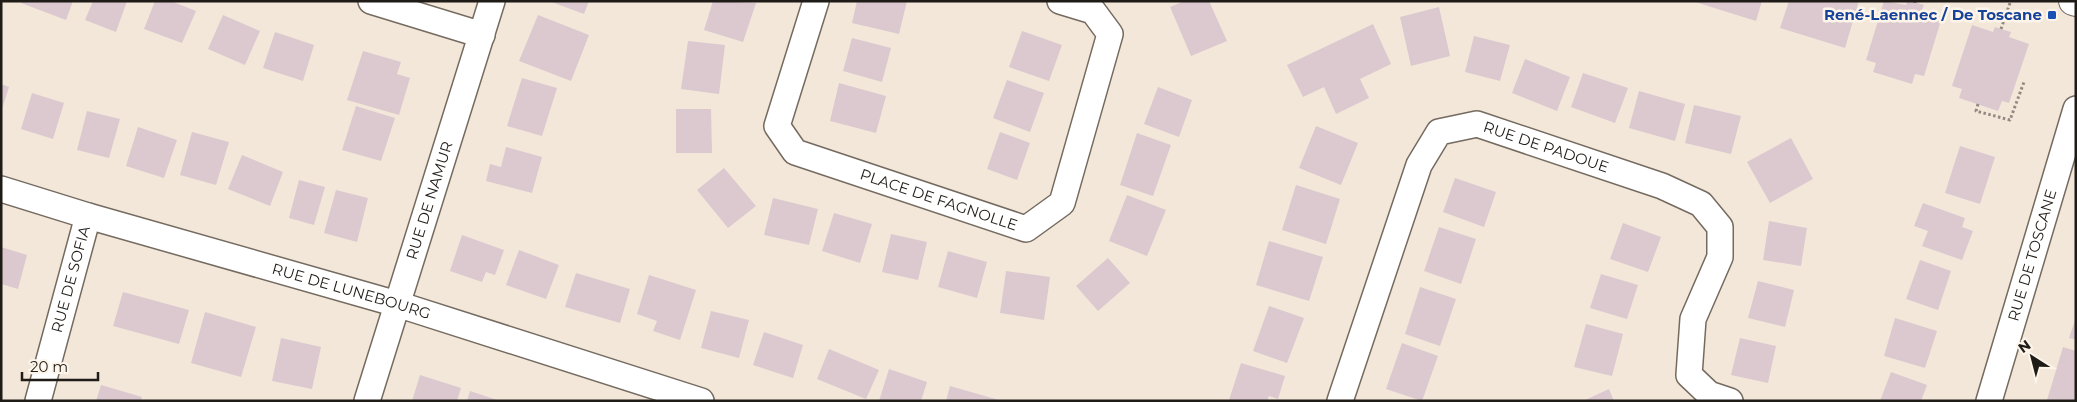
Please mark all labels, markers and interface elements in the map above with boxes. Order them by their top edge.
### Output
place label: René-Laennec / De Toscane [1824,5,2042,24]
marker: René-Laennec / De Toscane [2046,9,2058,21]
street label: RUE DE PADOUE [1481,117,1611,176]
street label: RUE DE NAMUR [402,139,457,262]
street label: PLACE DE FAGNOLLE [858,164,1020,234]
street label: RUE DE TOSCANE [2003,187,2061,323]
street label: RUE DE SOFIA [47,224,94,335]
street label: RUE DE LUNEBOURG [270,259,433,323]
north arrow [2007,332,2057,382]
text: N [2014,336,2034,357]
scale bar [22,350,99,382]
text: 20 m [30,357,68,376]

